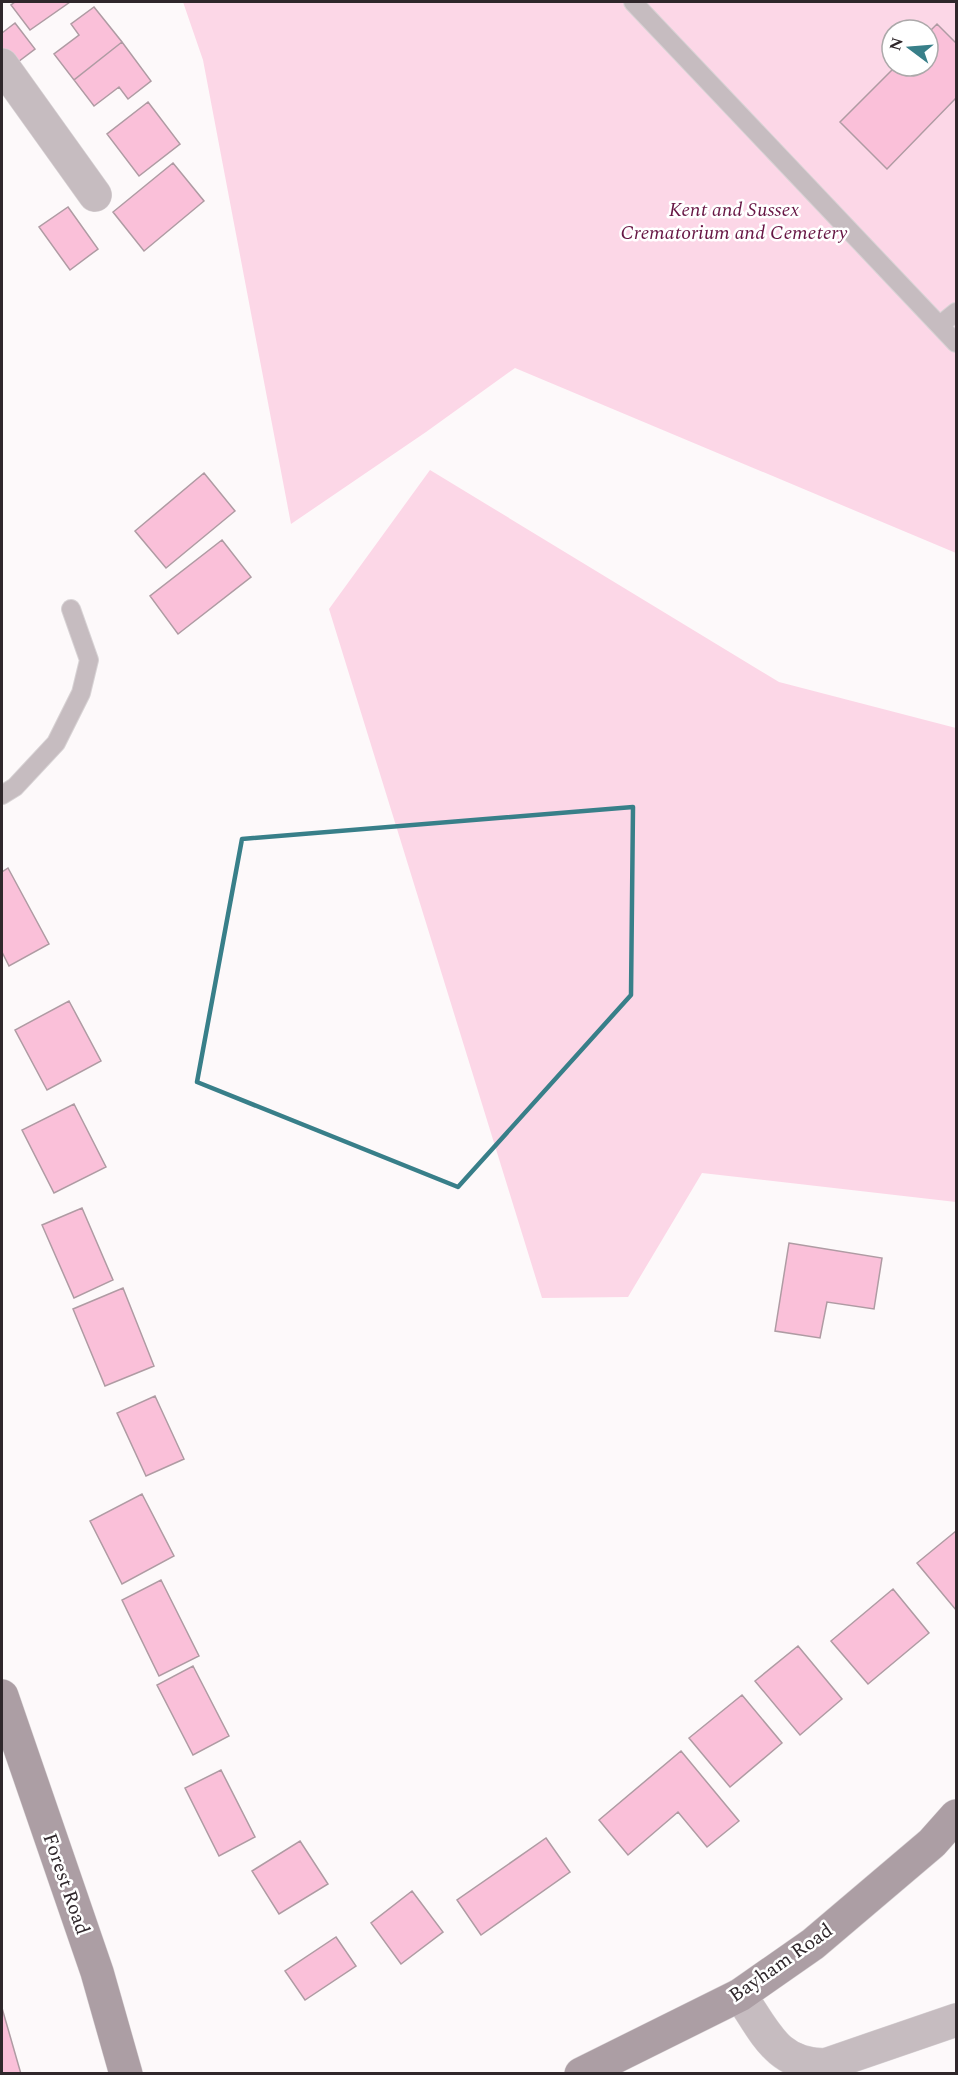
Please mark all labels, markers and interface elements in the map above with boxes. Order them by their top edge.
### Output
north arrow [880,18,940,78]
text: N [883,35,910,54]
park label: Kent and Sussex Crematorium and Cemetery [621,195,847,248]
street label: Forest Road [35,1829,97,1939]
street label: Bayham Road [723,1916,839,2010]

